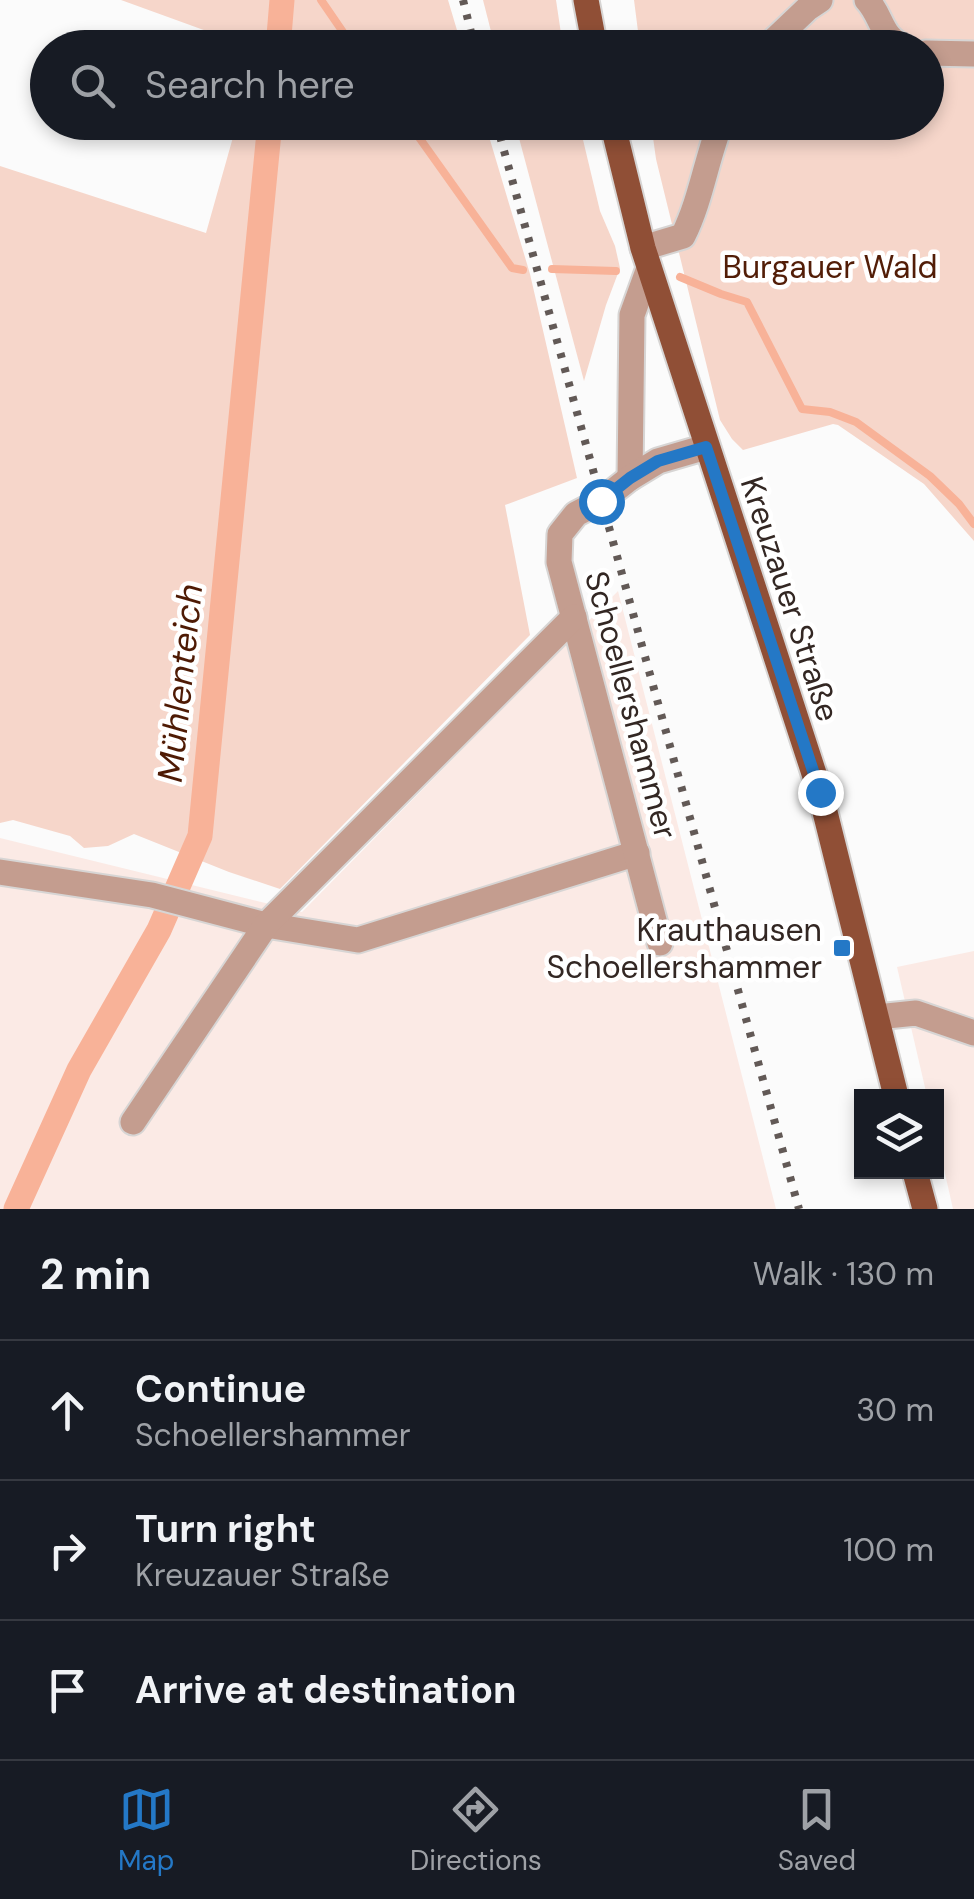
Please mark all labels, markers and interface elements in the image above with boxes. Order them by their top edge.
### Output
search box [30,30,944,140]
icon: search [65,58,120,113]
text: Search here [145,60,355,110]
park label: Burgauer Wald [722,246,938,288]
street label: Kreuzauer Straße [731,471,849,727]
route start [579,479,625,525]
street label: Schoellershammer [575,566,687,844]
water label: Mühlenteich [147,581,213,785]
route end [798,770,844,816]
place label: Krauthausen Schoellershammer [546,909,822,988]
marker: Krauthausen Schoellershammer [831,937,853,959]
map controls [854,1089,944,1179]
button: layers [854,1089,944,1179]
text: 2 min [40,1247,151,1302]
text: Walk · 130 m [753,1253,934,1295]
text: Continue [135,1364,306,1414]
icon: ahead [40,1383,95,1438]
text: 30 m [856,1389,934,1431]
text: Schoellershammer [135,1414,411,1456]
text: Turn right [135,1504,316,1554]
icon: right [40,1523,95,1578]
text: 100 m [843,1529,934,1571]
text: Kreuzauer Straße [135,1554,390,1596]
icon: arrive [40,1663,95,1718]
text: Arrive at destination [135,1665,517,1715]
tab: Map [118,1782,174,1879]
tab: Directions [410,1782,542,1879]
tab: Saved [778,1782,856,1879]

